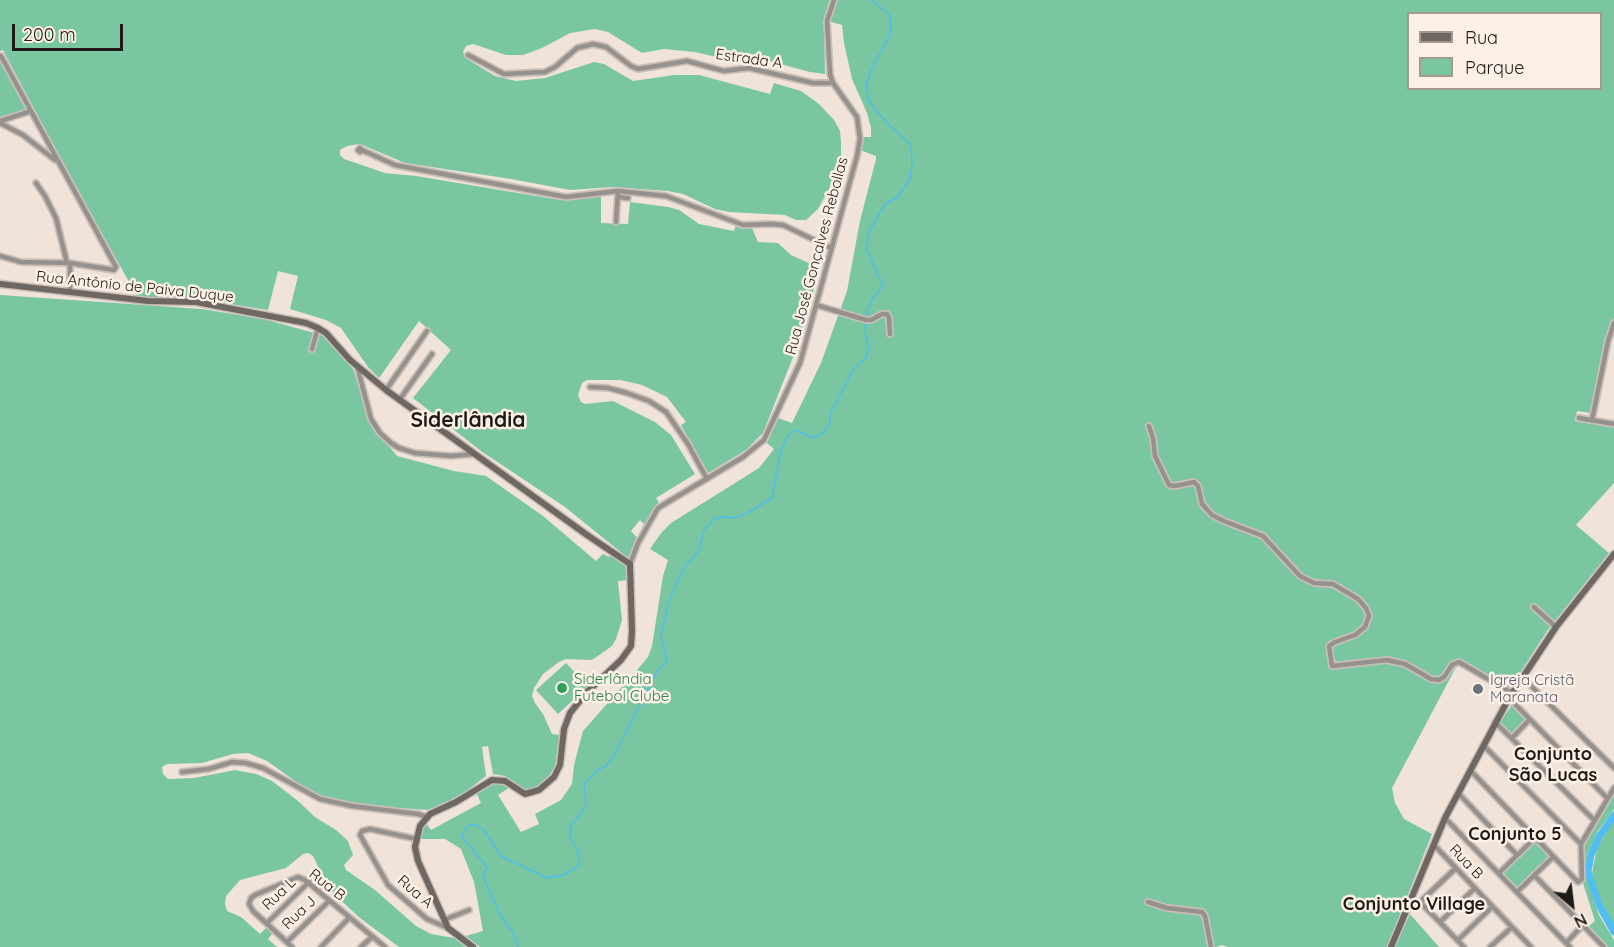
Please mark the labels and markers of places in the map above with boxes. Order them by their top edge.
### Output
place label: Siderlândia Futebol Clube [574,670,669,705]
place label: Igreja Cristã Maranata [1490,671,1574,706]
marker: Siderlândia Futebol Clube [555,681,569,695]
marker: Igreja Cristã Maranata [1471,682,1485,696]

